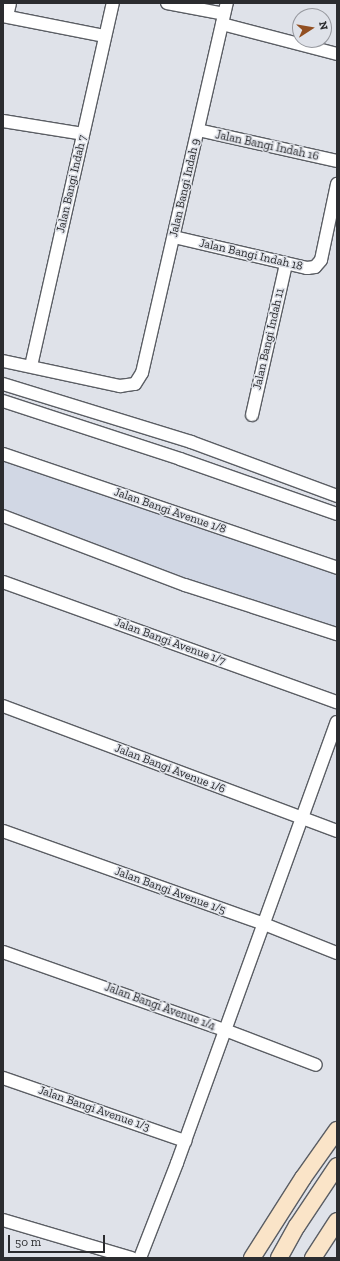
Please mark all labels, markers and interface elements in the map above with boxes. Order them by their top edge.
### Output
north arrow [292,8,332,48]
text: N [316,20,330,31]
street label: Jalan Bangi Indah 16 [214,128,320,164]
street label: Jalan Bangi Indah 7 [54,134,90,234]
street label: Jalan Bangi Indah 9 [167,137,203,239]
street label: Jalan Bangi Indah 18 [198,236,304,274]
street label: Jalan Bangi Indah 11 [250,287,288,391]
street label: Jalan Bangi Avenue 1/8 [112,485,228,537]
street label: Jalan Bangi Avenue 1/7 [112,615,228,669]
street label: Jalan Bangi Avenue 1/6 [112,741,228,797]
street label: Jalan Bangi Avenue 1/5 [112,864,228,918]
street label: Jalan Bangi Avenue 1/4 [102,980,218,1034]
street label: Jalan Bangi Avenue 1/3 [36,1083,152,1135]
scale bar [10,1227,107,1253]
text: 50 m [15,1235,41,1249]

